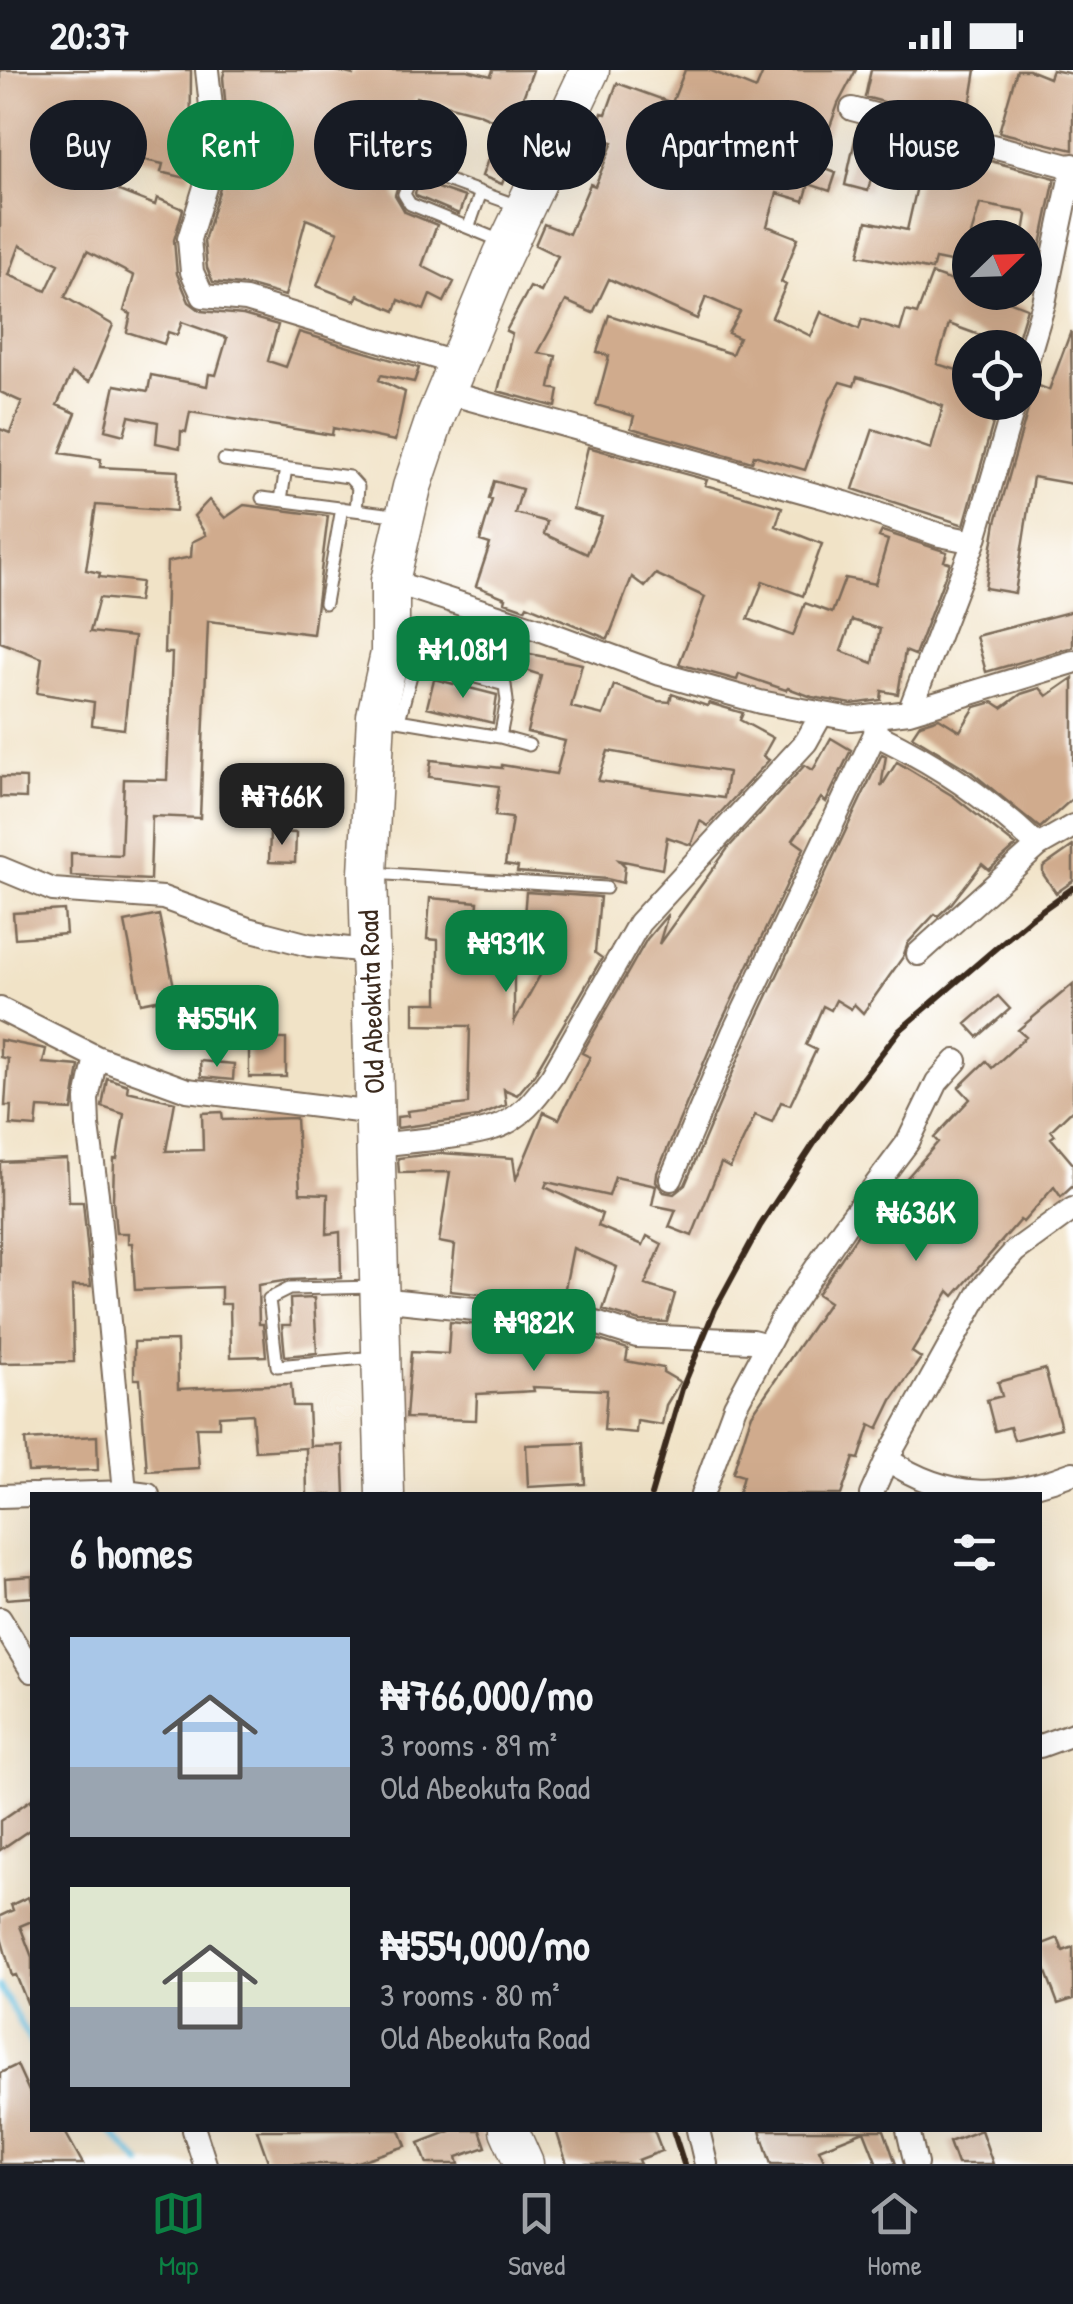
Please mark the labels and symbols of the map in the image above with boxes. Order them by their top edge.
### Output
north arrow [952,220,1042,310]
pin: ₦1.08M [382,616,544,701]
pin: ₦766K [212,763,352,848]
street label: Old Abeokuta Road [349,909,393,1094]
pin: ₦931K [436,910,576,995]
pin: ₦554K [147,985,287,1070]
pin: ₦636K [846,1179,986,1264]
pin: ₦982K [464,1289,604,1374]

